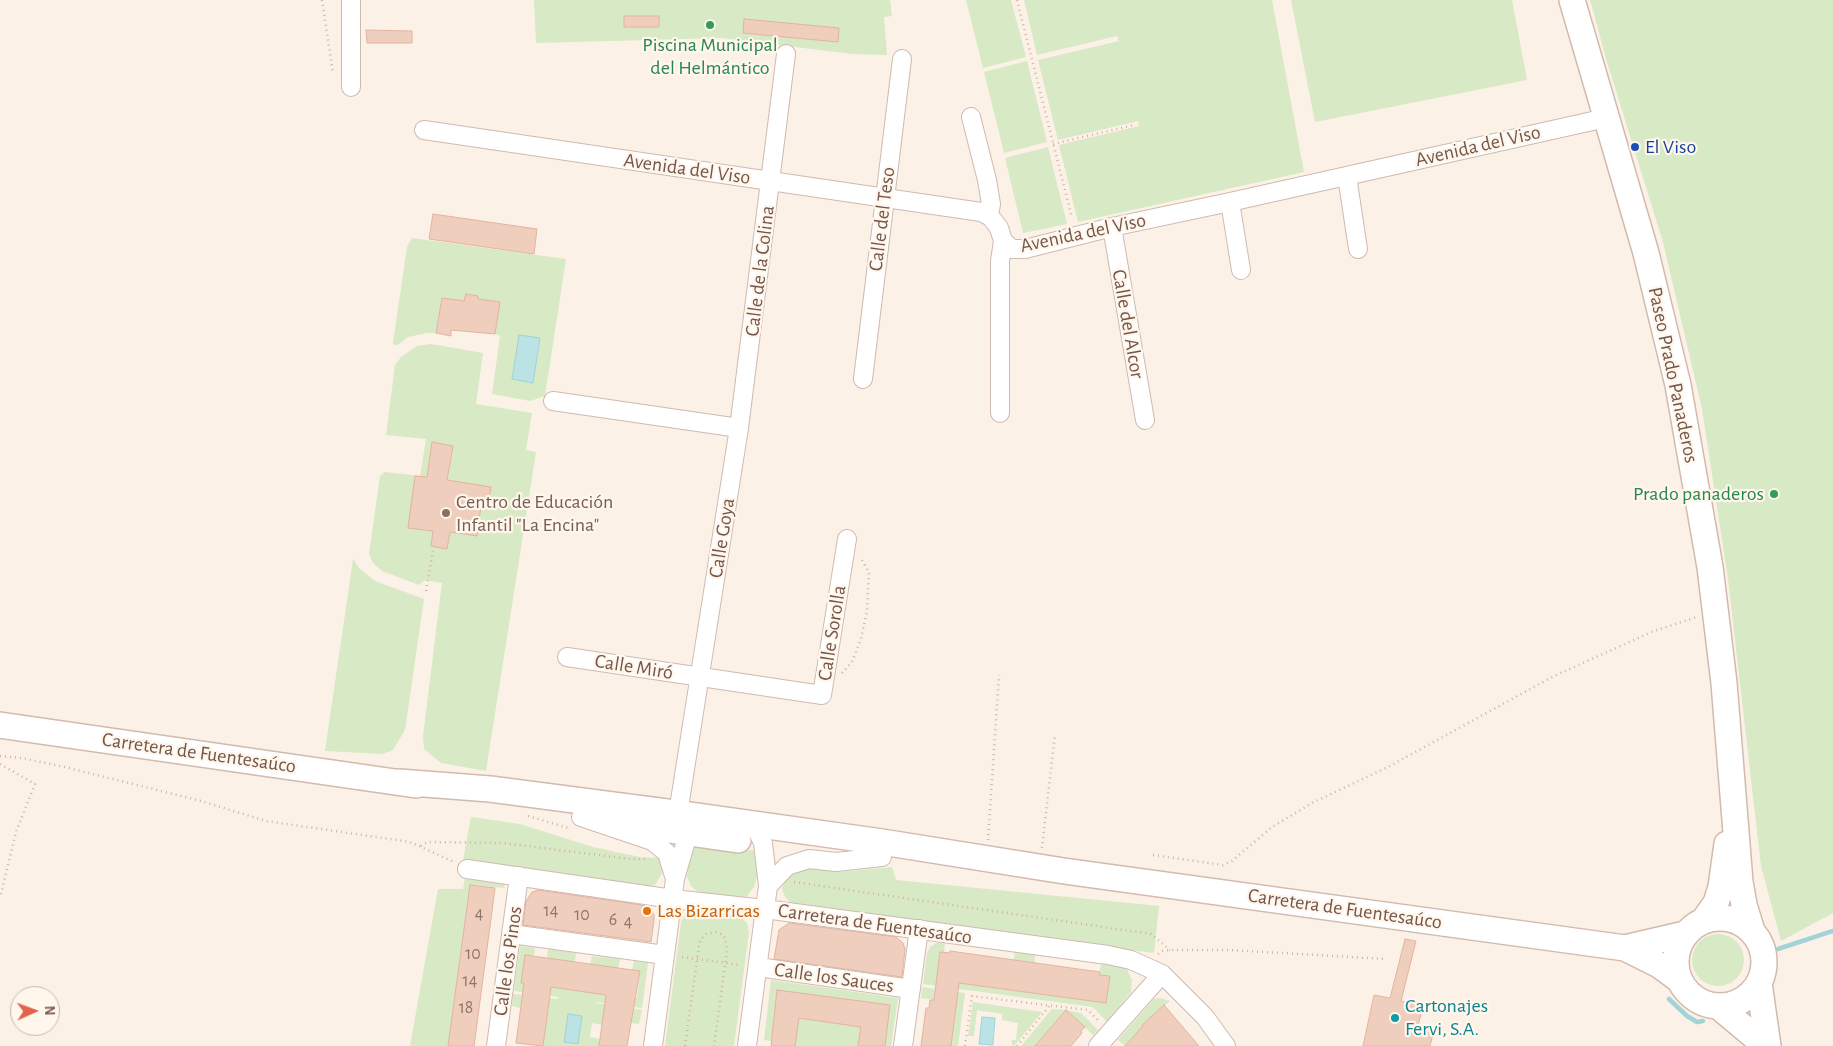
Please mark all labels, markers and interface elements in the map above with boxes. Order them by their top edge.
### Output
marker: Piscina Municipal del Helmántico [704,19,716,31]
place label: Piscina Municipal del Helmántico [642,33,778,80]
street label: Avenida del Viso [1413,120,1543,172]
place label: El Viso [1645,135,1696,159]
marker: El Viso [1629,141,1641,153]
street label: Avenida del Viso [622,148,752,190]
street label: Calle del Teso [864,166,900,272]
street label: Calle de la Colina [740,204,780,338]
street label: Avenida del Viso [1018,208,1148,258]
street label: Calle del Alcor [1107,268,1149,380]
street label: Paseo Prado Panaderos [1643,285,1703,465]
place label: Prado panaderos [1633,482,1764,506]
marker: Prado panaderos [1768,488,1780,500]
place label: Centro de Educación Infantil "La Encina" [456,490,613,537]
street label: Calle Goya [704,496,740,580]
marker: Centro de Educación Infantil "La Encina" [440,507,452,519]
street label: Calle Sorolla [813,584,851,682]
street label: Calle Miró [593,649,675,685]
street label: Carretera de Fuentesaúco [100,728,298,778]
street label: Carretera de Fuentesaúco [1246,884,1444,934]
place label: Las Bizarricas [657,899,760,923]
street label: Carretera de Fuentesaúco [776,899,974,949]
house number: 14 [544,900,558,922]
house number: 4 [475,903,483,925]
house number: 10 [574,904,590,926]
street label: Calle los Pinos [488,905,528,1017]
marker: Las Bizarricas [641,905,653,917]
house number: 6 [609,909,617,931]
house number: 4 [624,911,632,933]
house number: 10 [465,943,481,965]
street label: Calle los Sauces [773,958,895,998]
house number: 14 [463,970,477,992]
north arrow [10,986,60,1036]
place label: Cartonajes Fervi, S.A. [1405,994,1488,1041]
house number: 18 [459,997,473,1019]
text: N [42,1005,56,1016]
marker: Cartonajes Fervi, S.A. [1389,1012,1401,1024]

